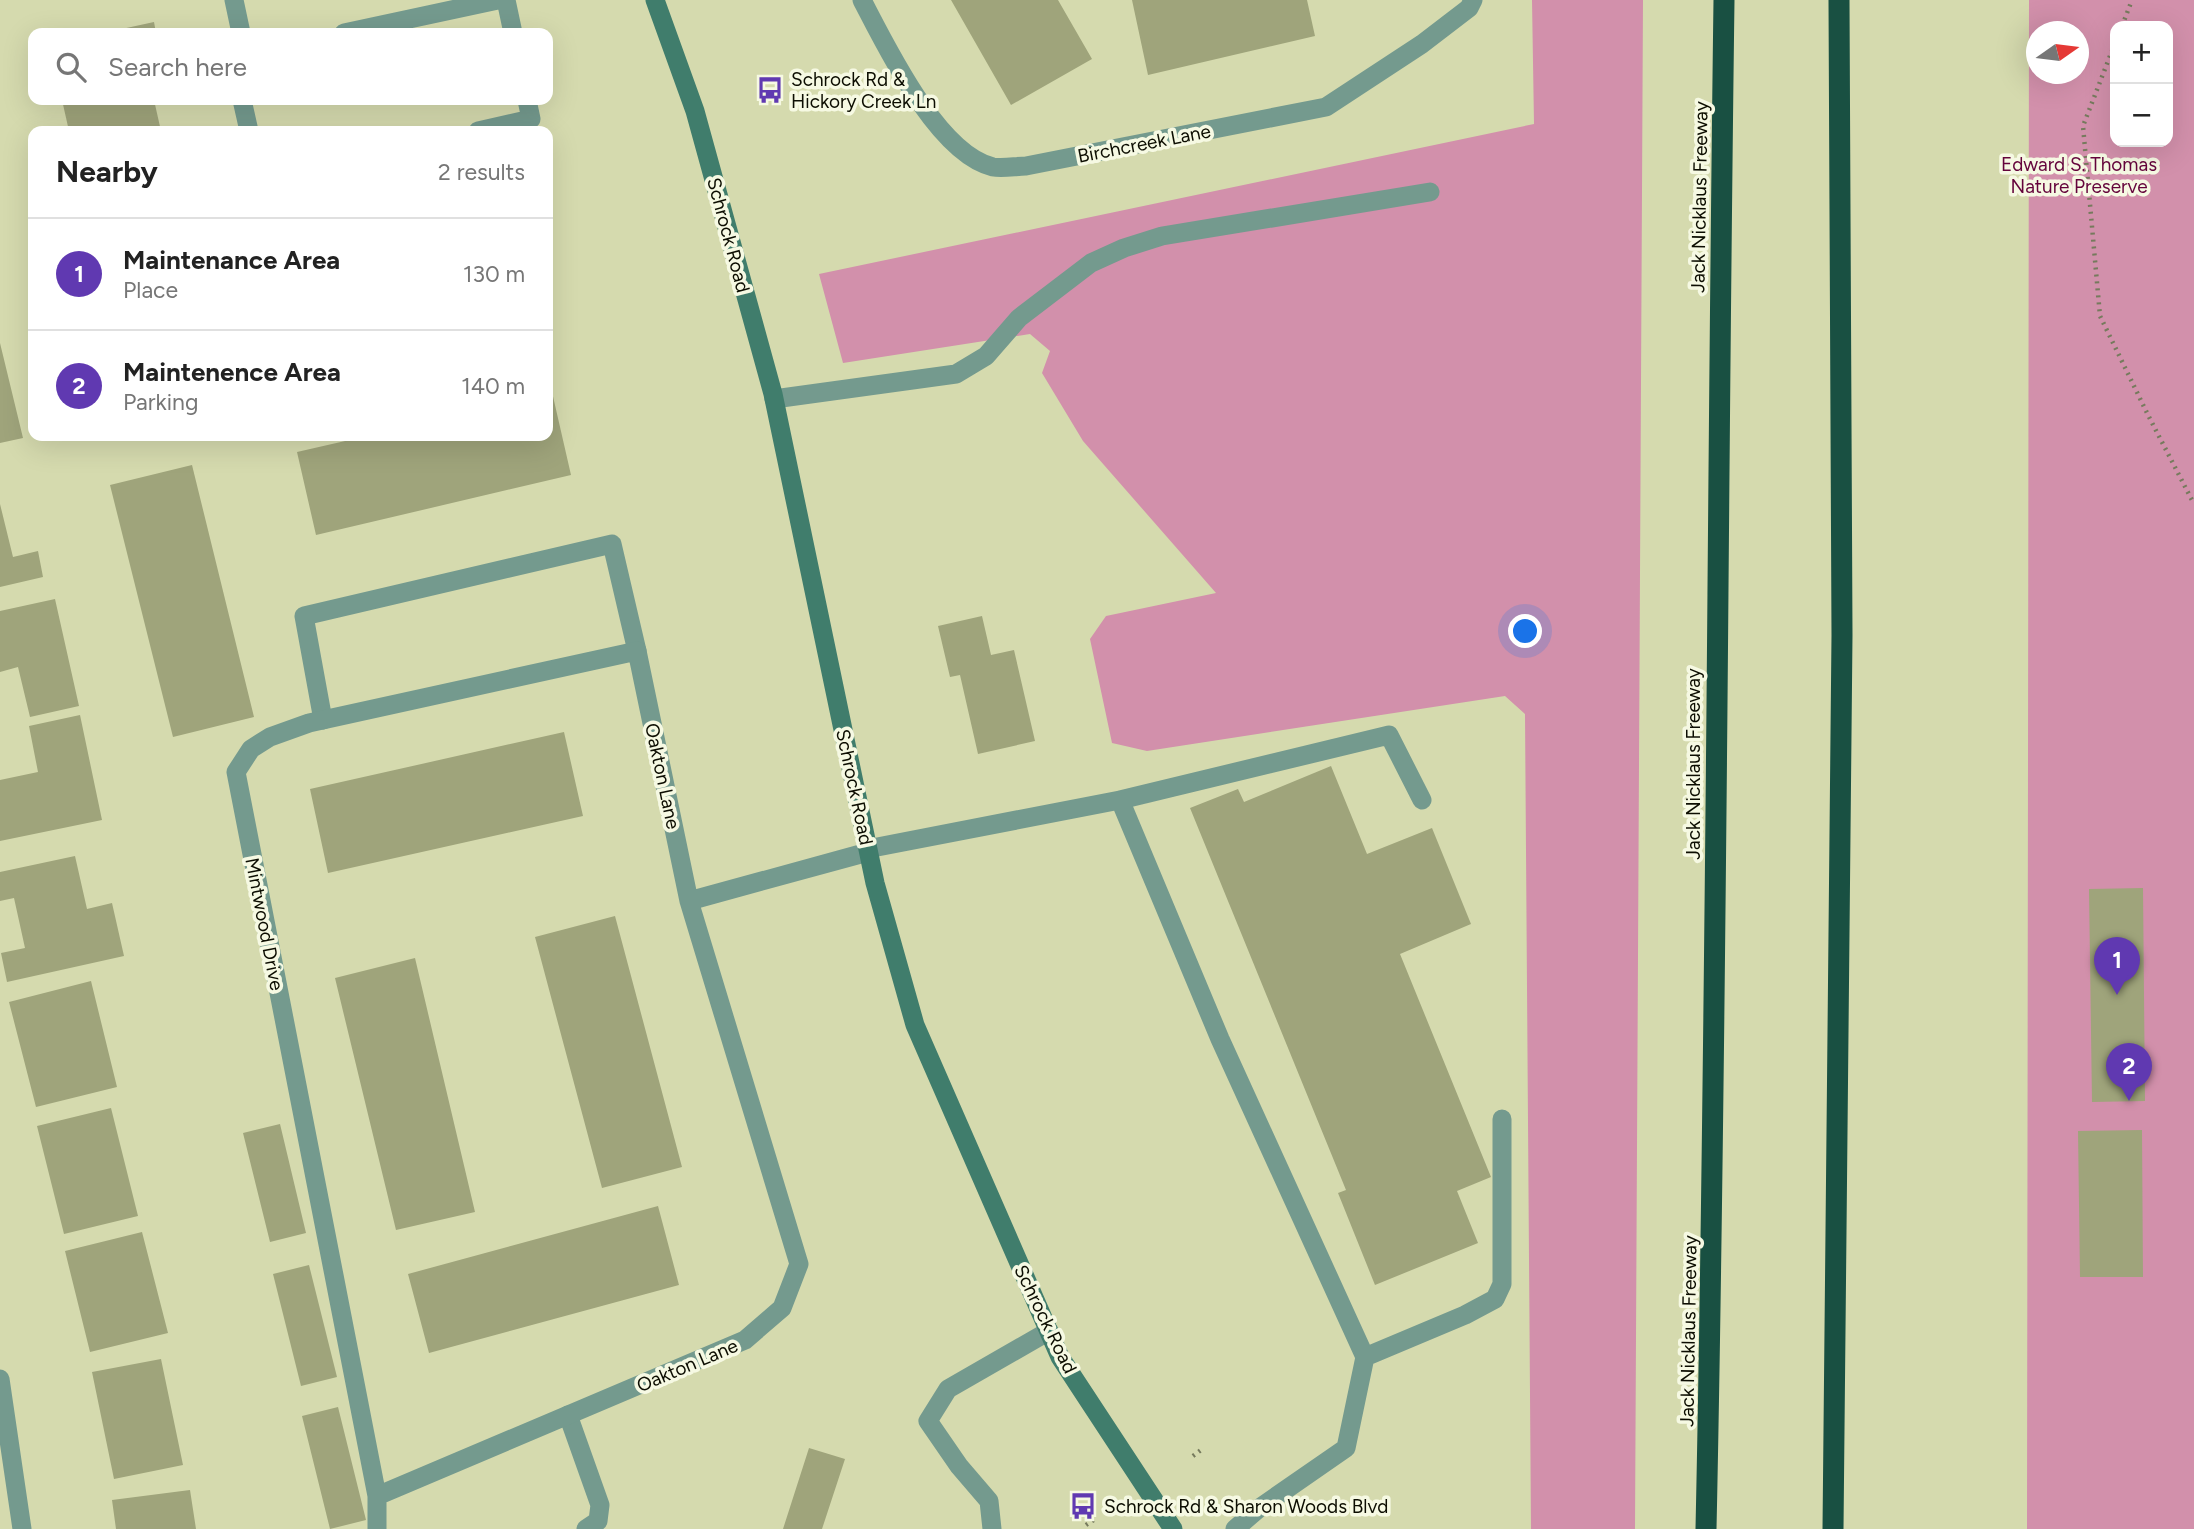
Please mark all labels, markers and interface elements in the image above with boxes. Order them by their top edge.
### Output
north arrow [2026,21,2089,84]
map controls [2110,21,2173,147]
button: + [2110,21,2173,84]
search box [28,28,553,105]
icon: search [52,48,90,86]
text: Search here [108,51,247,83]
place label: Schrock Rd & Hickory Creek Ln [791,68,936,113]
bus stop icon: Schrock Rd & Hickory Creek Ln [755,75,785,105]
button: − [2110,84,2173,147]
street label: Jack Nicklaus Freeway [1686,101,1713,293]
street label: Birchcreek Lane [1076,119,1213,168]
text: Nearby [56,153,158,190]
park label: Edward S. Thomas Nature Preserve [2001,153,2157,198]
text: 2 results [438,158,525,186]
street label: Schrock Road [702,175,755,295]
text: Maintenance Area [123,244,340,276]
text: 1 [74,260,84,288]
text: 130 m [463,260,525,288]
text: Place [123,276,178,304]
text: Maintenence Area [123,356,341,388]
text: 2 [72,372,86,400]
text: 140 m [461,372,525,400]
text: Parking [123,388,198,416]
your location [1508,614,1542,648]
street label: Jack Nicklaus Freeway [1682,668,1705,860]
street label: Oakton Lane [640,721,685,831]
street label: Schrock Road [831,727,878,847]
street label: Mintwood Drive [240,856,289,992]
pin: 1 [2094,937,2140,995]
pin: 2 [2106,1043,2152,1101]
street label: Jack Nicklaus Freeway [1675,1235,1702,1427]
street label: Schrock Road [1009,1261,1082,1377]
street label: Oakton Lane [633,1334,741,1397]
bus stop icon: Schrock Rd & Sharon Woods Blvd [1068,1491,1098,1521]
place label: Schrock Rd & Sharon Woods Blvd [1104,1495,1388,1518]

